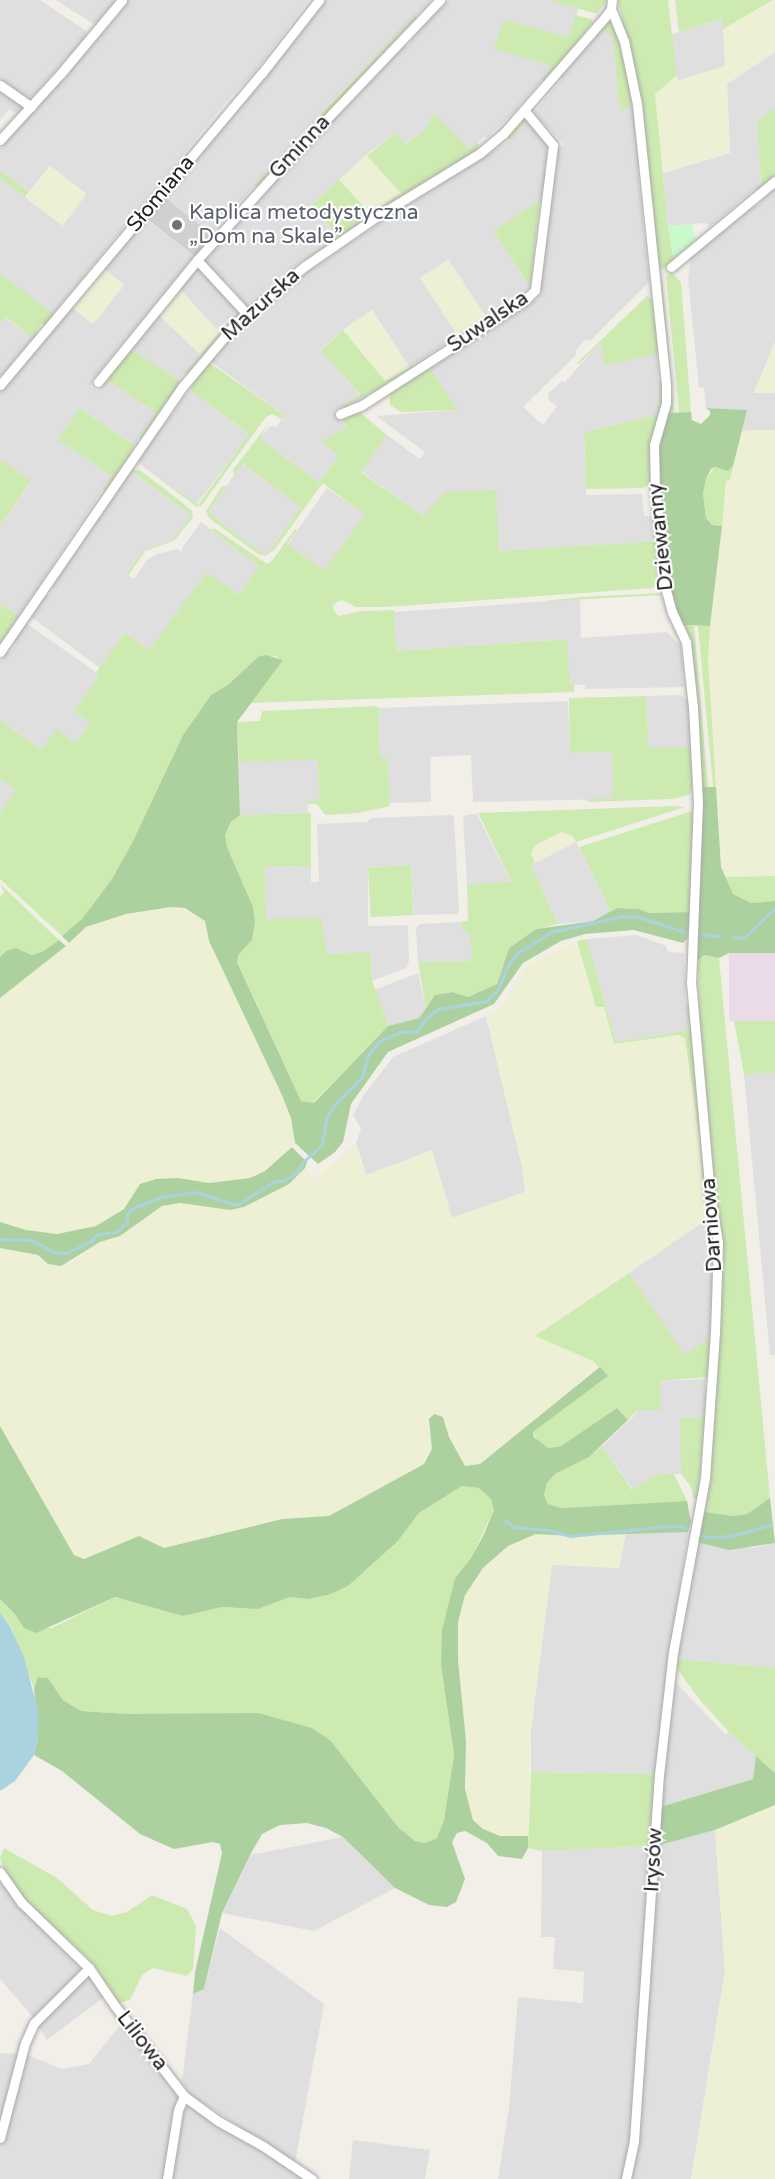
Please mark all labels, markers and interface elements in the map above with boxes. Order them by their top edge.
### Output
street label: Gminna [264,110,336,184]
street label: Słomiana [122,151,200,237]
place label: Kaplica metodystyczna „Dom na Skale” [189,200,419,250]
marker: Kaplica metodystyczna „Dom na Skale” [170,218,184,232]
street label: Mazurska [217,263,305,347]
street label: Suwalska [443,286,533,358]
street label: Dziewanny [643,482,679,592]
street label: Darniowa [696,1177,728,1273]
street label: Irysów [640,1827,668,1893]
street label: Liliowa [111,2006,173,2076]

